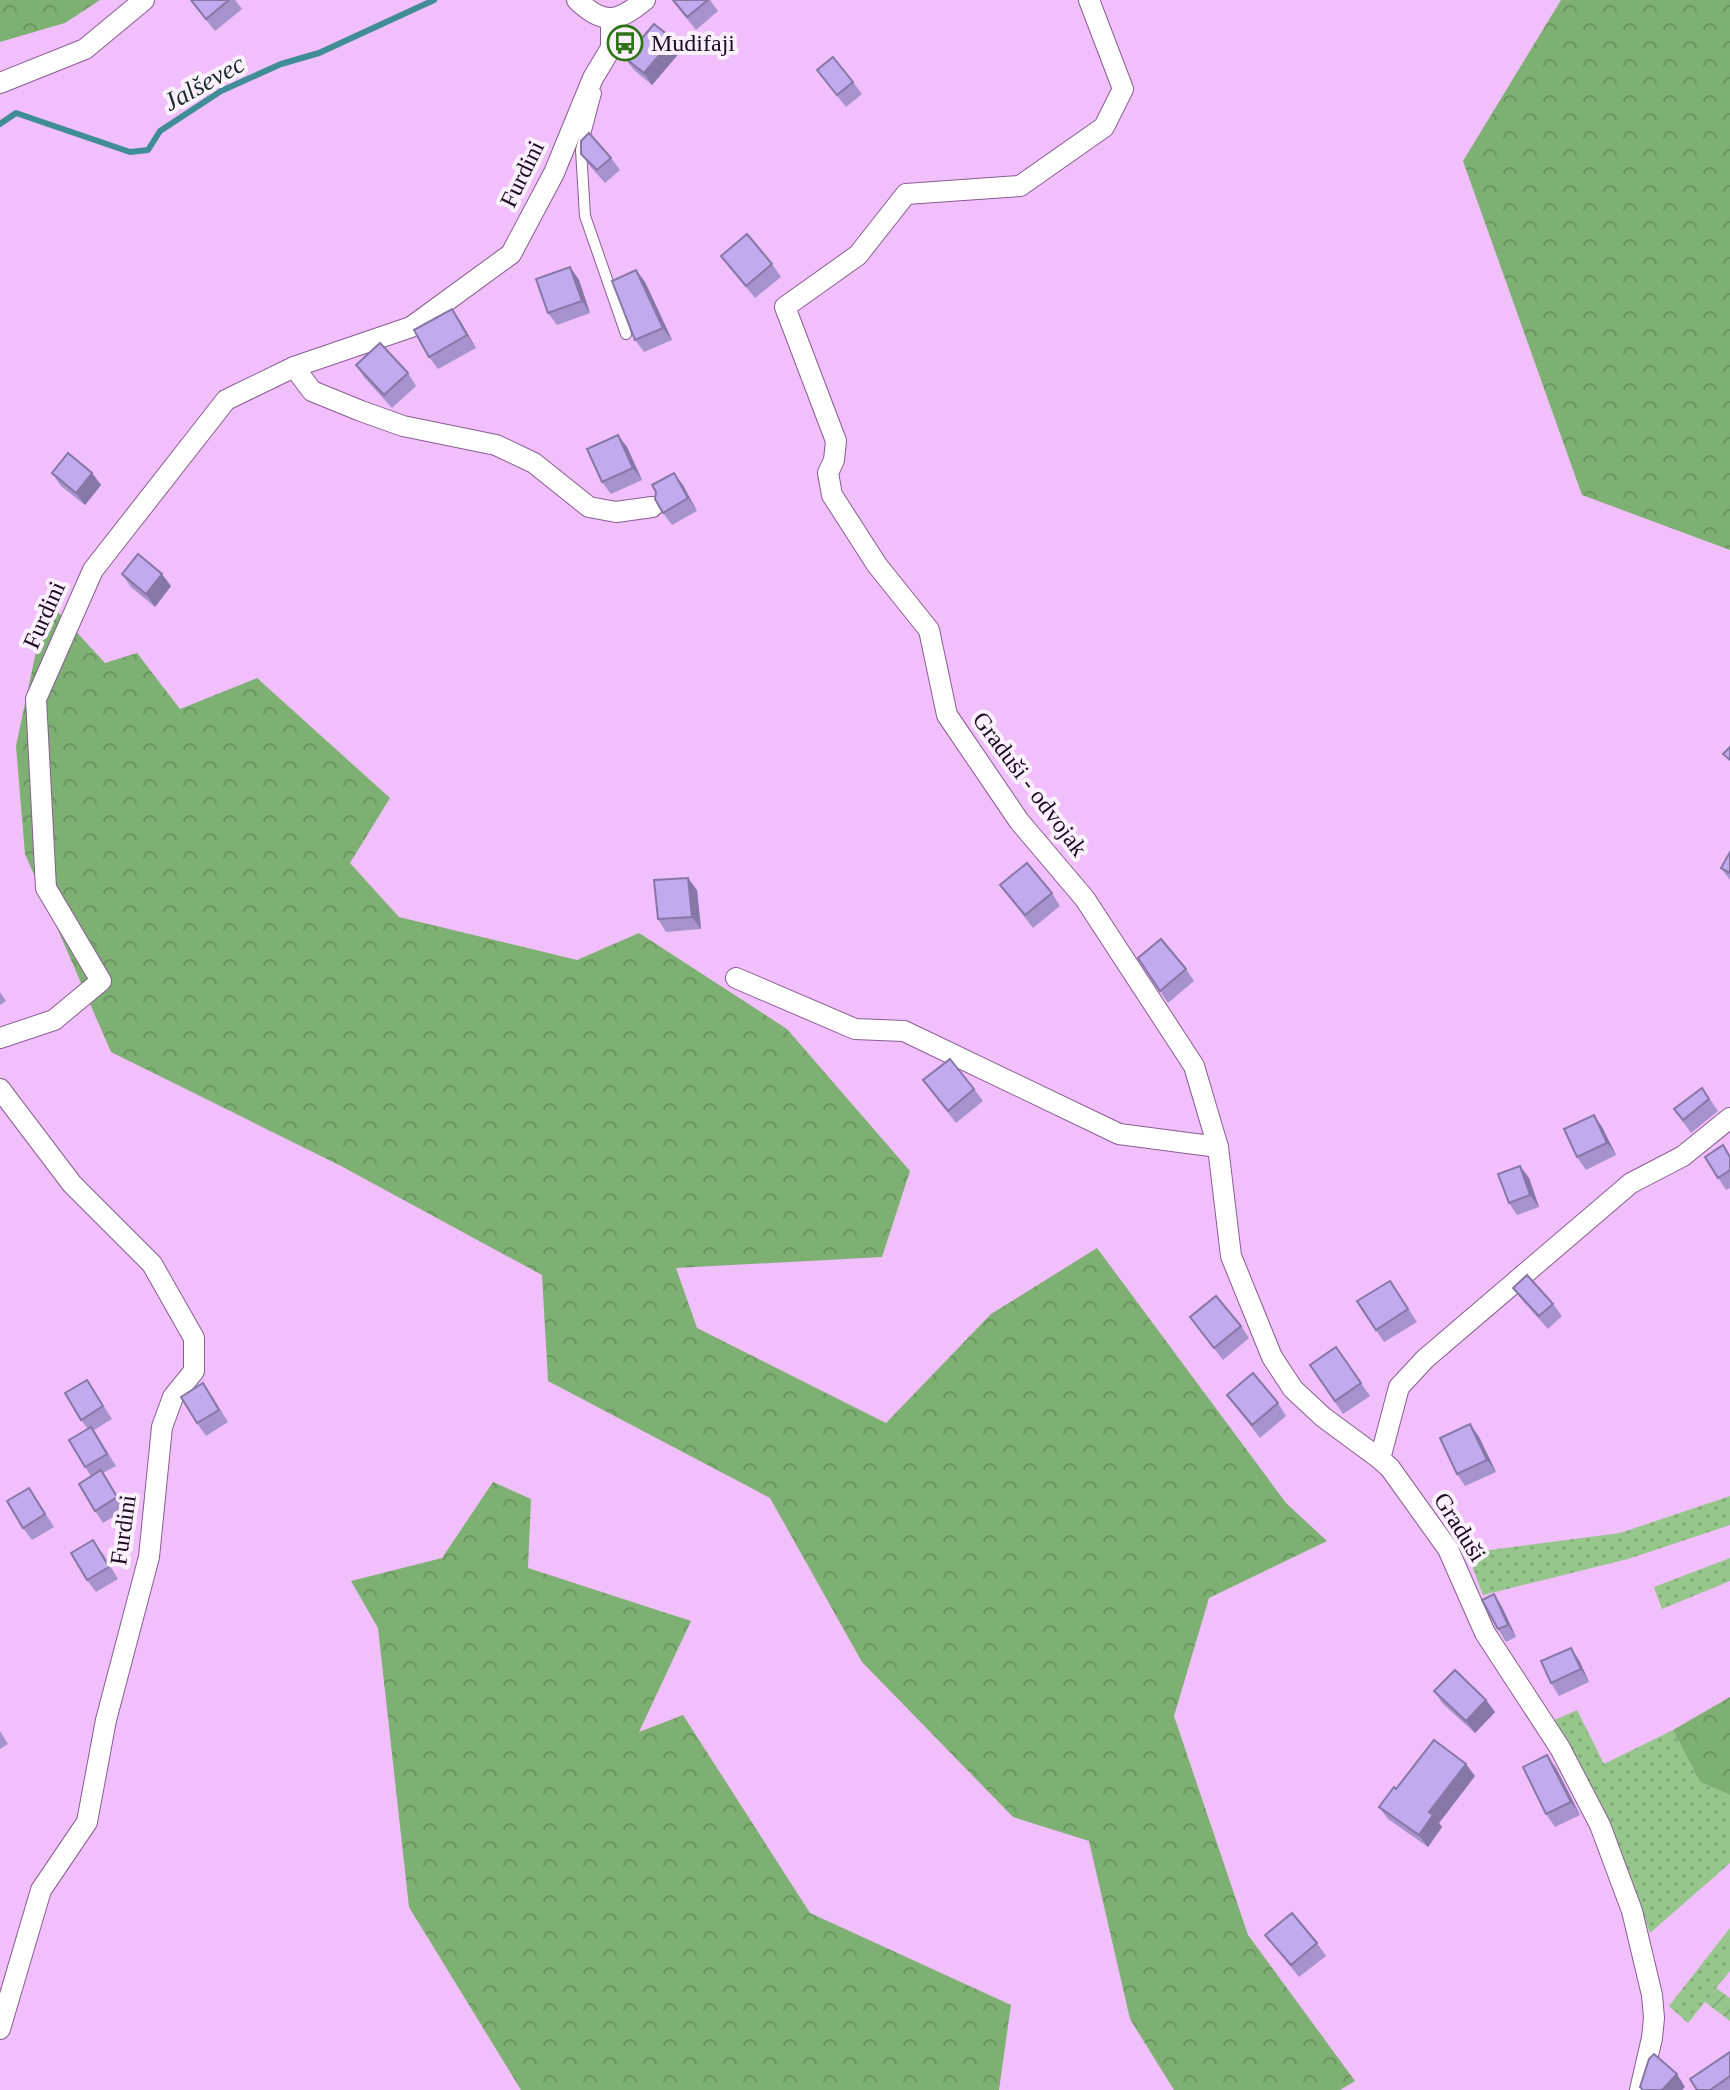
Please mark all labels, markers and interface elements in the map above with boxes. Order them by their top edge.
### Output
bus stop icon: Mudifaji [606,24,644,62]
place label: Mudifaji [651,30,735,56]
water label: Jalševec [158,49,250,117]
street label: Furdini [495,136,549,211]
street label: Furdini [18,577,70,653]
street label: Graduši - odvojak [967,707,1093,861]
street label: Graduši [1429,1488,1491,1566]
street label: Furdini [105,1493,141,1567]

